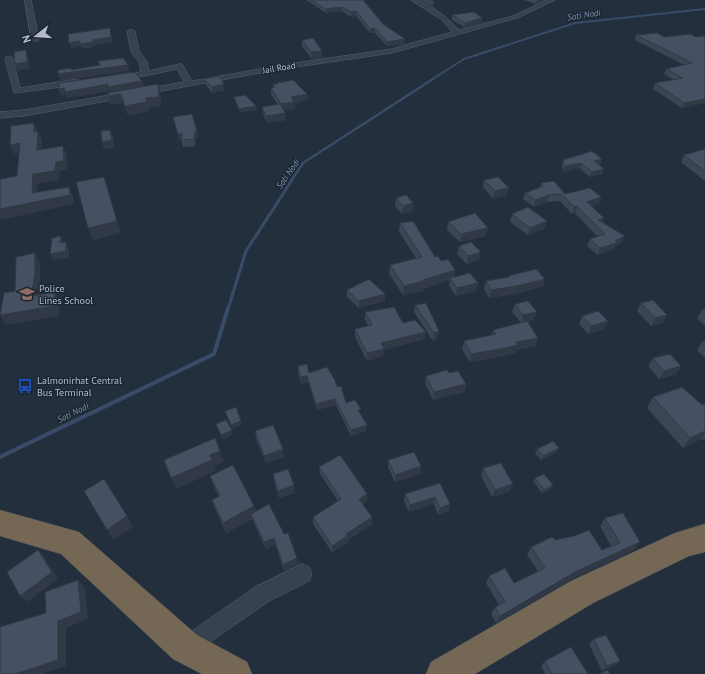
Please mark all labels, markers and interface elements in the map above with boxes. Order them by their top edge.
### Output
water label: Soti Nodi [566,6,602,23]
north arrow [16,16,56,56]
text: N [19,33,34,44]
street label: Jail Road [260,59,297,76]
water label: Soti Nodi [273,156,302,191]
place label: Police Lines School [39,282,93,307]
school or university icon: Police Lines School [18,285,36,303]
place label: Lalmonirhat Central Bus Terminal [37,374,122,399]
bus stop icon: Lalmonirhat Central Bus Terminal [16,377,34,395]
water label: Soti Nodi [55,400,91,425]

